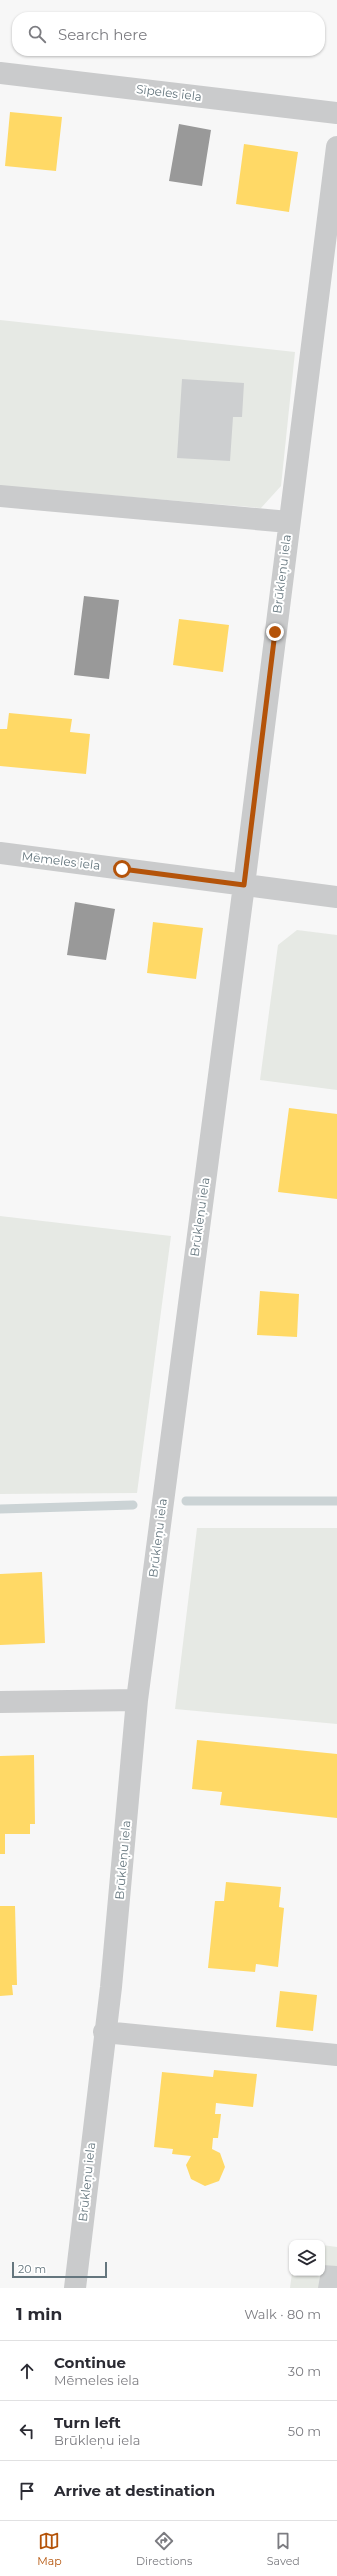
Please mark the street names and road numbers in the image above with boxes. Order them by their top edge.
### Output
street label: Sīpeles iela [135,81,203,104]
street label: Brūkleņu iela [269,533,294,614]
street label: Mēmeles iela [21,848,101,873]
street label: Brūkleņu iela [187,1176,212,1257]
street label: Brūkleņu iela [145,1497,170,1578]
street label: Brūkleņu iela [112,1820,133,1900]
street label: Brūkleņu iela [75,2142,98,2222]

